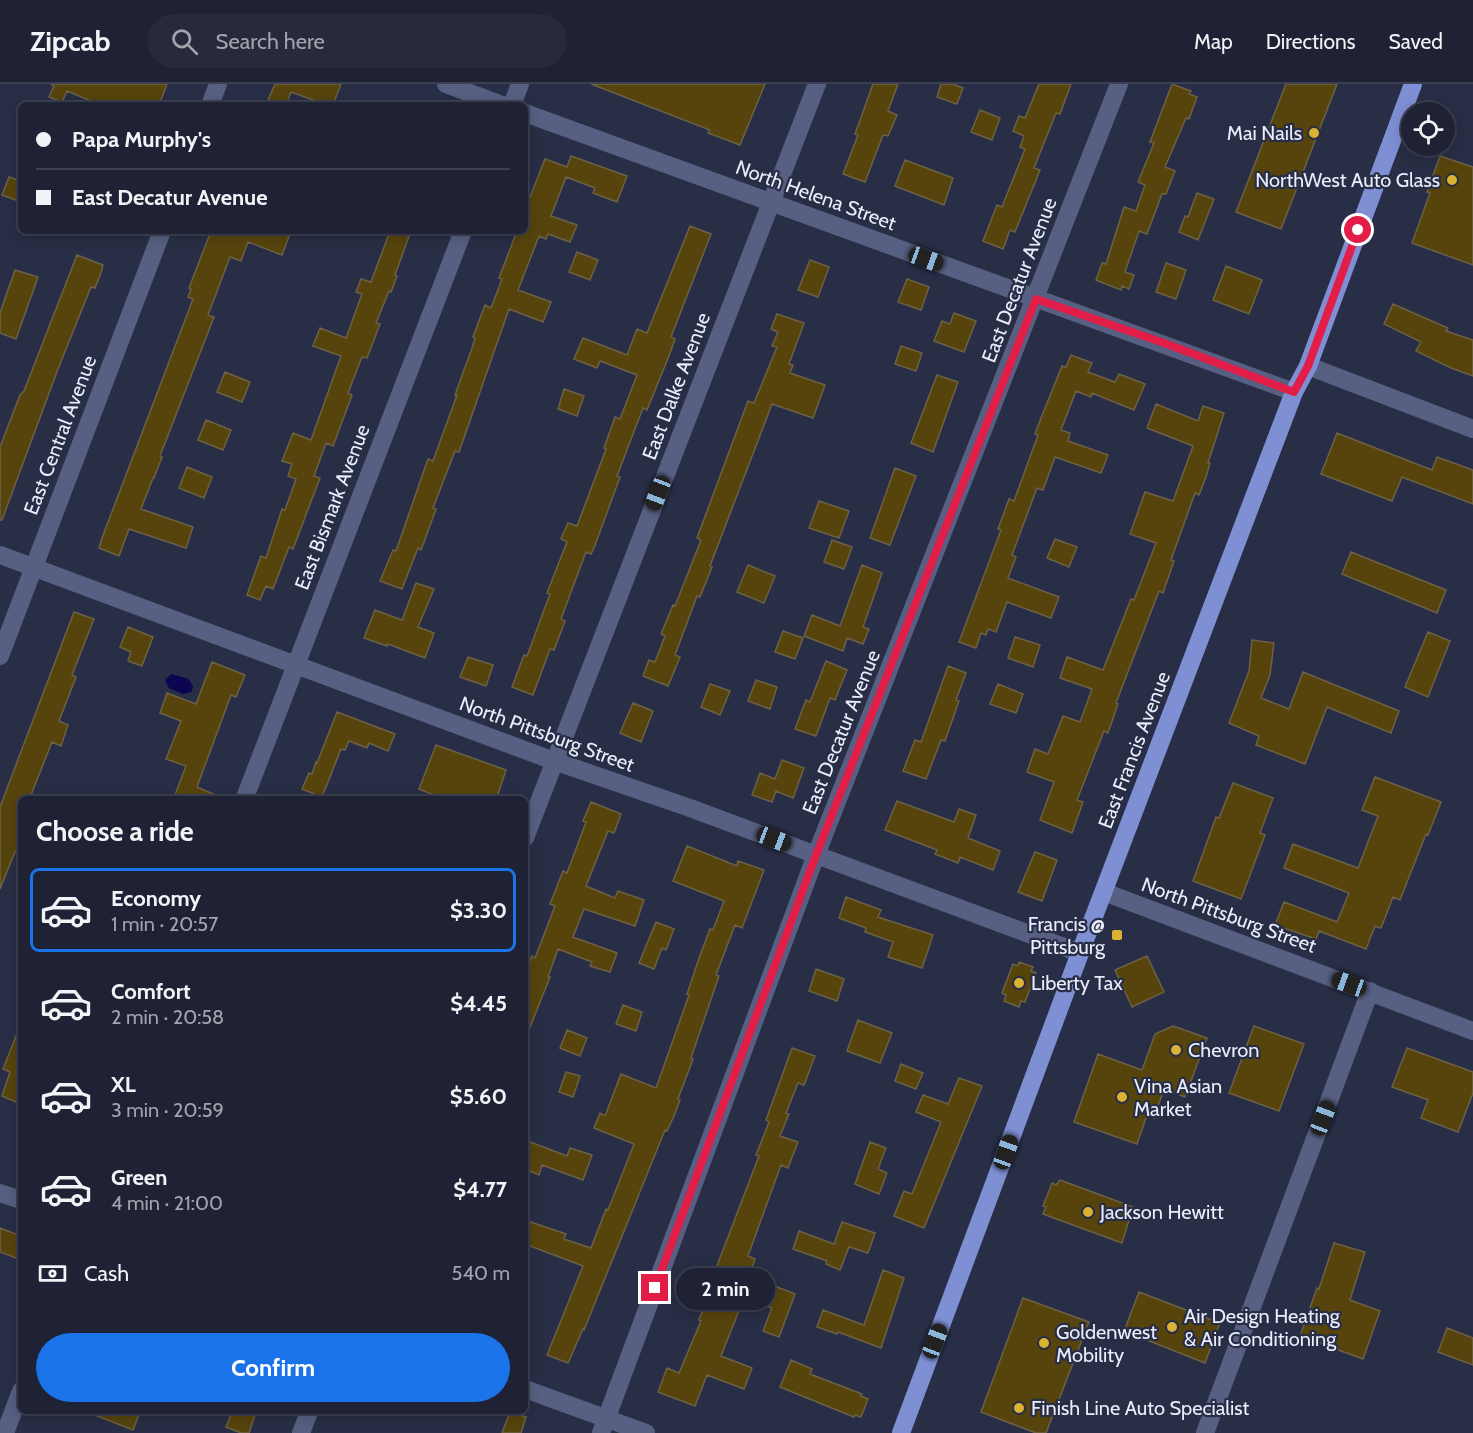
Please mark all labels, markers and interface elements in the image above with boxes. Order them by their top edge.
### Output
search box [147,14,567,68]
text: Zipcab [30,24,111,58]
icon: search [168,25,201,58]
text: Search here [216,28,325,55]
text: Map [1194,29,1233,54]
text: Directions [1266,29,1355,54]
text: Saved [1388,29,1443,54]
map controls [1401,102,1455,156]
button: locate [1401,102,1455,156]
place label: Mai Nails [1227,121,1302,145]
text: Papa Murphy's [72,126,211,153]
marker: Mai Nails [1307,126,1321,140]
street label: North Helena Street [733,155,900,235]
place label: NorthWest Auto Glass [1255,168,1440,192]
marker: NorthWest Auto Glass [1445,173,1459,187]
text: East Decatur Avenue [72,184,268,211]
street label: East Decatur Avenue [976,194,1062,366]
route start [1344,216,1371,243]
car [906,244,946,274]
street label: East Dalke Avenue [637,309,715,463]
street label: East Central Avenue [19,352,101,518]
street label: East Bismark Avenue [289,421,375,593]
car [643,473,673,513]
street label: East Decatur Avenue [797,646,885,818]
street label: East Francis Avenue [1093,668,1175,832]
street label: North Pittsburg Street [456,691,638,777]
text: Choose a ride [36,815,194,848]
car [754,824,794,854]
street label: North Pittsburg Street [1138,872,1320,958]
icon: car [39,883,93,937]
text: Economy [111,885,201,912]
text: $3.30 [450,897,507,924]
text: 1 min · 20:57 [111,912,218,936]
place label: Francis @ Pittsburg [1028,912,1106,959]
marker: Francis @ Pittsburg [1110,928,1124,942]
car [1329,969,1369,999]
place label: Liberty Tax [1031,971,1123,995]
icon: car [39,976,93,1030]
marker: Liberty Tax [1012,976,1026,990]
text: Comfort [111,978,190,1005]
text: $4.45 [450,990,507,1017]
text: 2 min · 20:58 [111,1005,224,1029]
place label: Chevron [1188,1038,1259,1062]
marker: Chevron [1169,1043,1183,1057]
icon: car [39,1069,93,1123]
text: XL [111,1071,136,1098]
place label: Vina Asian Market [1134,1074,1222,1121]
text: $5.60 [450,1083,507,1110]
marker: Vina Asian Market [1115,1090,1129,1104]
text: 3 min · 20:59 [111,1098,224,1122]
car [1308,1098,1338,1138]
car [991,1132,1021,1172]
icon: car [39,1162,93,1216]
text: Green [111,1164,167,1191]
text: $4.77 [453,1176,507,1203]
text: 4 min · 21:00 [111,1191,223,1215]
place label: Jackson Hewitt [1099,1200,1224,1224]
marker: Jackson Hewitt [1081,1205,1095,1219]
icon: cash [36,1257,69,1290]
text: Cash [84,1260,129,1287]
text: 540 m [452,1261,510,1285]
callout: 2 min [676,1267,775,1309]
route end [641,1274,668,1301]
text: 2 min [701,1277,750,1301]
place label: Air Design Heating & Air Conditioning [1184,1304,1341,1351]
place label: Goldenwest Mobility [1056,1320,1157,1367]
marker: Air Design Heating & Air Conditioning [1165,1320,1179,1334]
car [920,1321,950,1361]
button: Confirm [36,1333,510,1402]
marker: Goldenwest Mobility [1037,1336,1051,1350]
place label: Finish Line Auto Specialist [1031,1396,1250,1420]
marker: Finish Line Auto Specialist [1012,1401,1026,1415]

